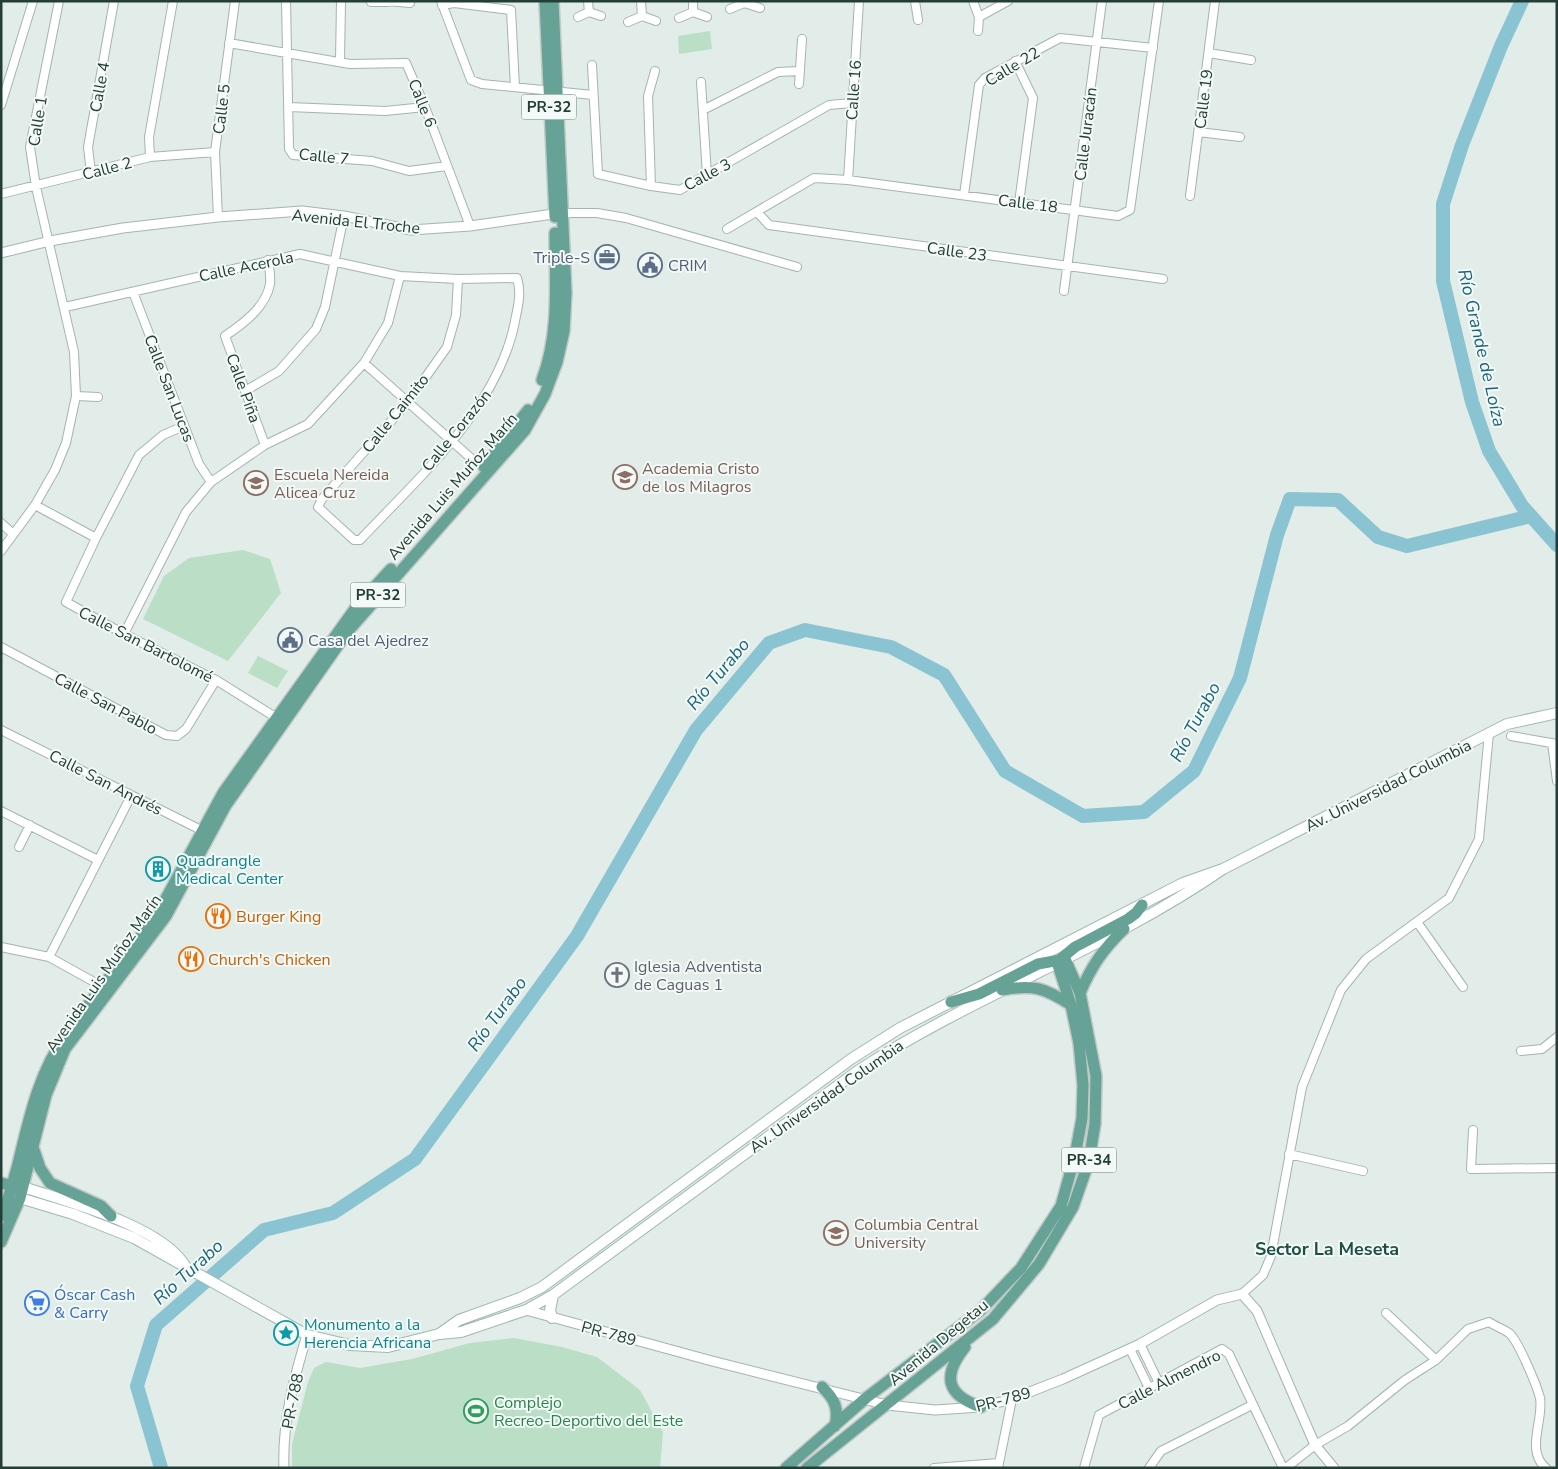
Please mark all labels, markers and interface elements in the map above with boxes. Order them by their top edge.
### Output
street label: Calle 22 [981,42,1044,92]
street label: Calle 16 [841,59,867,121]
street label: Calle 4 [85,60,115,114]
street label: Calle 19 [1189,68,1219,130]
street label: Calle 6 [402,76,442,131]
street label: Calle 5 [208,83,236,136]
street label: Calle Juracán [1069,86,1103,182]
street label: Calle 1 [23,94,53,148]
road number: PR-32 [522,94,576,120]
street label: Calle 7 [298,143,350,171]
street label: Calle 2 [80,152,135,186]
street label: Calle 3 [680,153,735,196]
street label: Calle 18 [997,189,1059,219]
street label: Avenida El Troche [291,204,421,240]
street label: Calle 23 [926,237,988,267]
office icon: Triple-S [594,244,620,270]
street label: Calle Acerola [197,246,295,288]
place label: Triple-S [533,247,590,269]
public building icon: CRIM [637,252,663,278]
place label: CRIM [668,255,707,277]
water label: Río Grande de Loíza [1452,267,1512,429]
street label: Calle San Lucas [138,331,200,445]
street label: Calle Piña [220,351,266,426]
street label: Calle Caimito [357,370,434,458]
street label: Calle Corazón [417,385,497,476]
street label: Avenida Luis Muñoz Marín [383,408,523,565]
place label: Academia Cristo de los Milagros [642,458,760,498]
place label: Escuela Nereida Alicea Cruz [274,464,389,504]
school or university icon: Academia Cristo de los Milagros [612,464,638,490]
school or university icon: Escuela Nereida Alicea Cruz [243,470,269,496]
road number: PR-32 [350,582,406,608]
street label: Calle San Bartolomé [75,601,217,688]
public building icon: Casa del Ajedrez [277,627,303,653]
place label: Casa del Ajedrez [308,630,429,652]
water label: Río Turabo [681,633,755,715]
street label: Calle San Pablo [50,667,161,740]
water label: Río Turabo [1164,678,1226,766]
street label: Av. Universidad Columbia [1302,734,1475,837]
street label: Calle San Andrés [45,745,166,821]
place label: Quadrangle Medical Center [176,850,284,890]
building icon: Quadrangle Medical Center [145,856,171,882]
street label: Avenida Luis Muñoz Marín [41,890,167,1057]
restaurant icon: Burger King [205,903,231,929]
place label: Burger King [236,906,321,928]
restaurant icon: Church's Chicken [178,946,204,972]
place label: Church's Chicken [208,949,331,971]
place label: Iglesia Adventista de Caguas 1 [634,956,762,996]
church icon: Iglesia Adventista de Caguas 1 [604,962,630,988]
water label: Río Turabo [462,972,532,1056]
street label: Av. Universidad Columbia [745,1035,908,1159]
road number: PR-34 [1062,1148,1116,1172]
place label: Columbia Central University [854,1214,979,1254]
school or university icon: Columbia Central University [823,1220,849,1246]
water label: Río Turabo [148,1234,228,1310]
district label: Sector La Meseta [1255,1237,1399,1261]
place label: Óscar Cash & Carry [54,1284,135,1324]
supermarket icon: Óscar Cash & Carry [24,1290,50,1316]
street label: Avenida Degetau [884,1295,993,1391]
place label: Monumento a la Herencia Africana [304,1314,431,1354]
street label: PR-789 [579,1316,639,1352]
place icon: Monumento a la Herencia Africana [273,1320,299,1346]
street label: Calle Almendro [1114,1344,1225,1415]
street label: PR-788 [277,1372,309,1431]
street label: PR-789 [973,1382,1033,1418]
place label: Complejo Recreo-Deportivo del Este [494,1392,683,1432]
sports icon: Complejo Recreo-Deportivo del Este [463,1398,489,1424]

